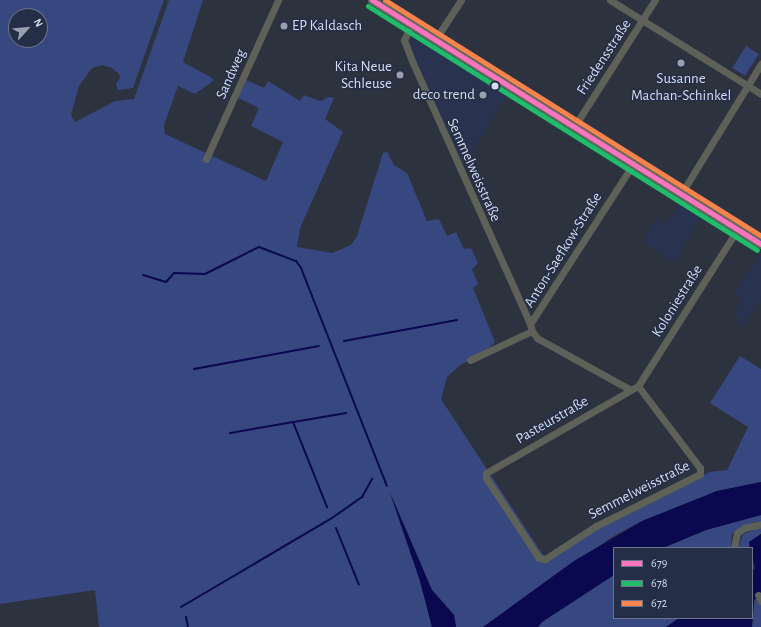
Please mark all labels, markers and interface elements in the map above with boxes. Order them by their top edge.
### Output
north arrow [8,8,48,48]
street label: Friedensstraße [573,16,635,98]
text: N [32,17,45,29]
place label: EP Kaldasch [292,17,362,35]
marker: EP Kaldasch [279,21,289,31]
street label: Sandweg [212,46,250,102]
place label: Kita Neue Schleuse [335,57,392,92]
marker: Susanne Machan-Schinkel [676,58,686,68]
place label: Susanne Machan-Schinkel [631,69,731,104]
marker: Kita Neue Schleuse [395,70,405,80]
unlabelled marker [490,81,500,91]
place label: deco trend [413,86,475,104]
marker: deco trend [478,90,488,100]
street label: Semmelweisstraße [443,115,505,225]
street label: Anton-Saefkow-Straße [520,189,606,311]
street label: Koloniestraße [648,262,706,340]
street label: Pasteurstraße [512,392,592,448]
street label: Semmelweisstraße [585,457,693,523]
legend [613,547,753,619]
text: 679 [651,557,667,569]
text: 678 [651,577,667,589]
text: 672 [651,597,667,609]

